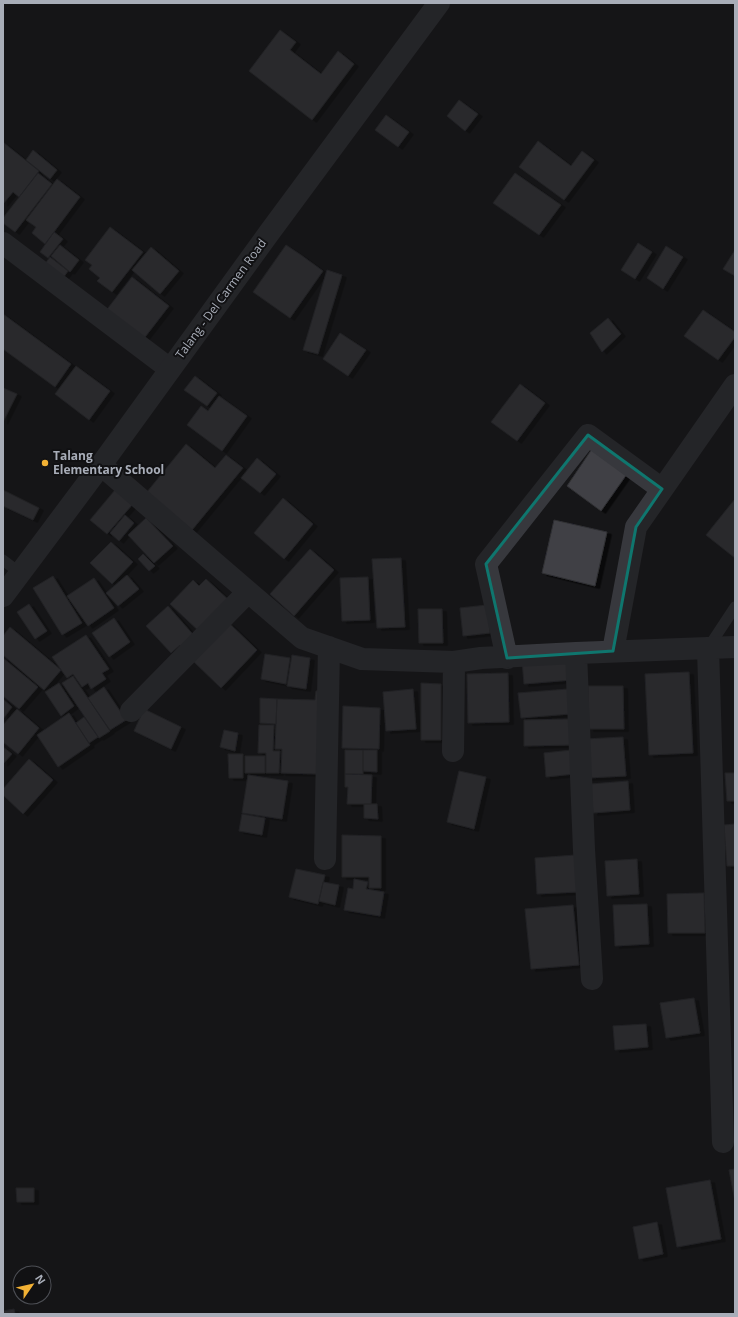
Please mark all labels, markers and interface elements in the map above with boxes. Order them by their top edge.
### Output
street label: Talang - Del Carmen Road [171,235,270,362]
place label: Talang Elementary School [53,447,164,478]
marker: Talang Elementary School [40,458,50,468]
north arrow [12,1265,52,1305]
text: N [32,1271,49,1287]

